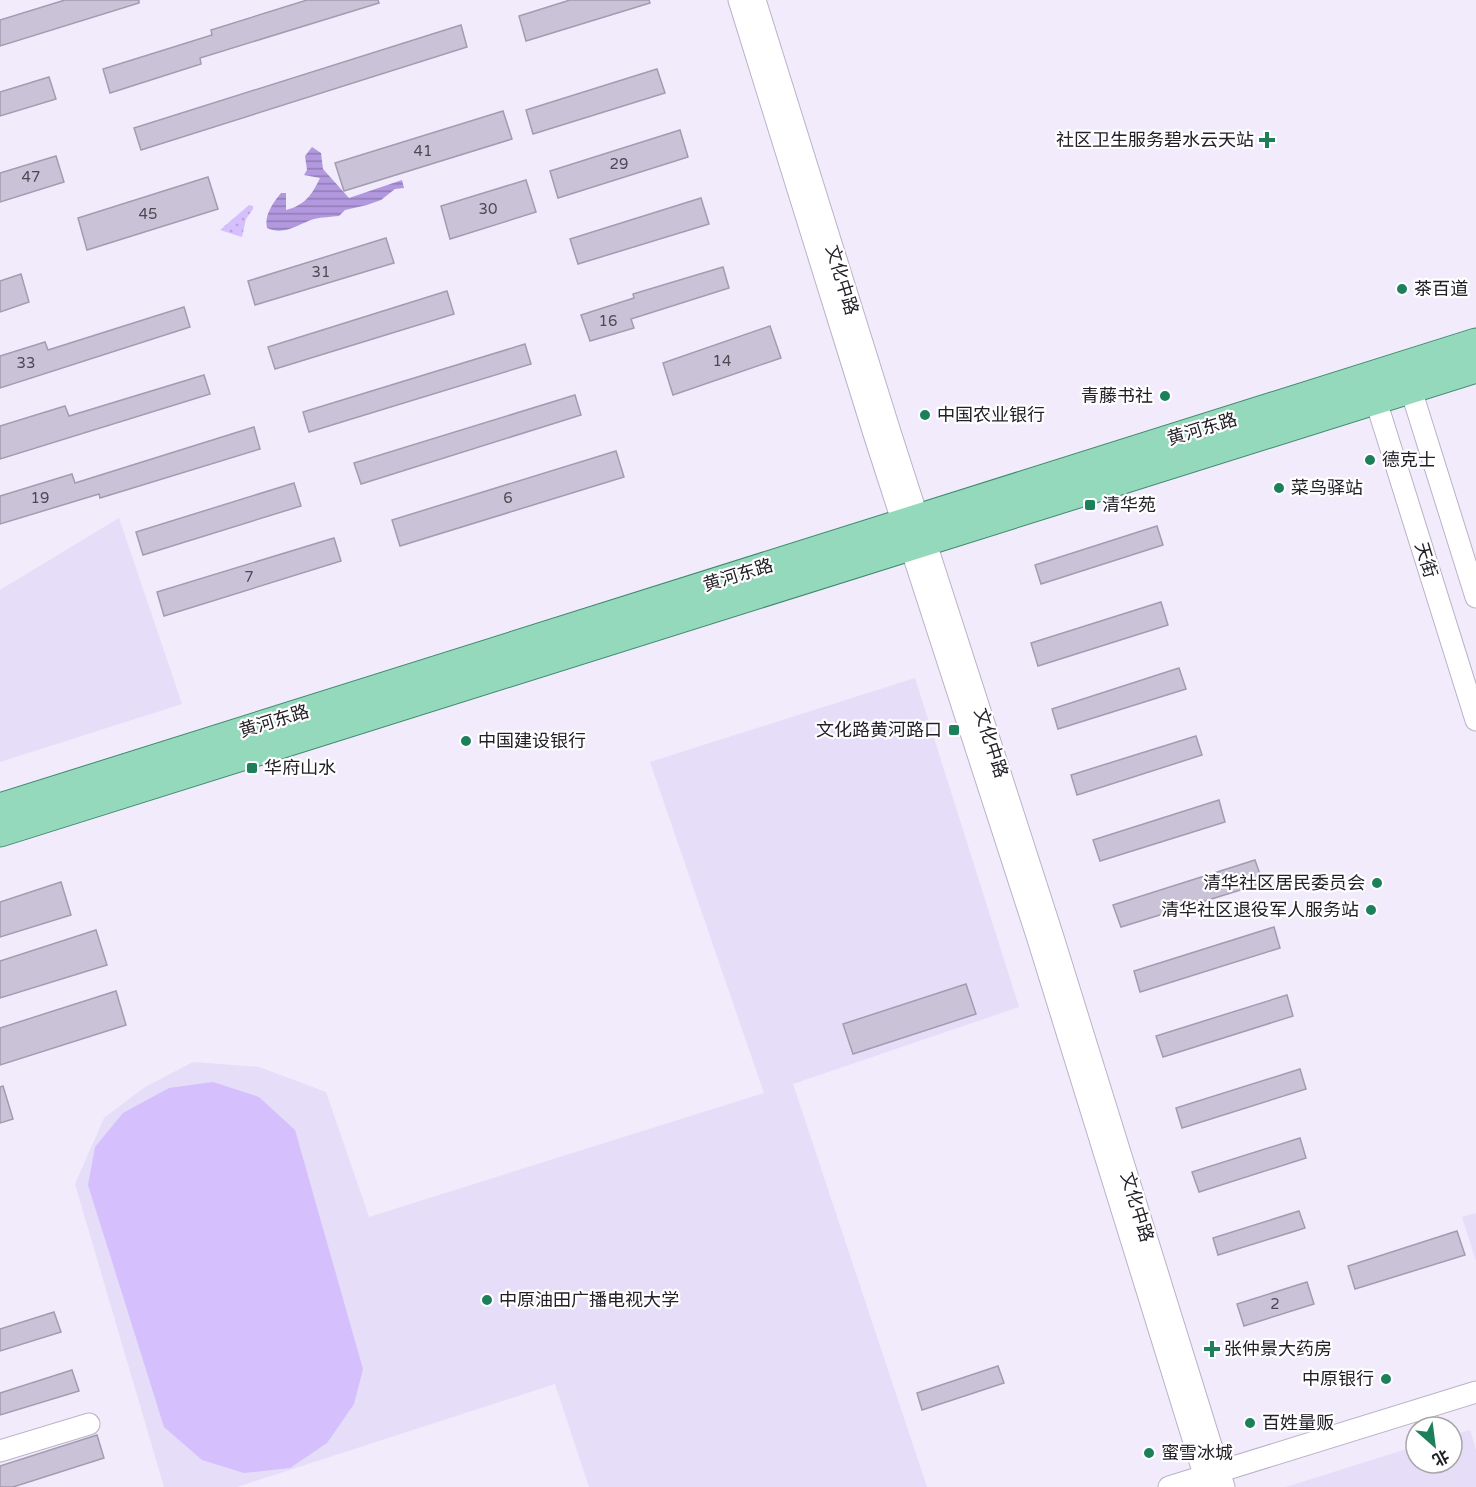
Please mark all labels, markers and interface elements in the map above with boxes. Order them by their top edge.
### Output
place label: 社区卫生服务碧水云天站 [1056,129,1254,151]
marker: 社区卫生服务碧水云天站 [1258,131,1276,149]
house number: 41 [414,142,432,160]
house number: 29 [610,155,628,173]
house number: 47 [22,168,40,186]
house number: 30 [479,200,497,218]
house number: 45 [139,205,157,223]
street label: 文化中路 [821,242,863,318]
house number: 31 [312,263,330,281]
place label: 茶百道 [1414,278,1468,300]
marker: 茶百道 [1395,282,1409,296]
house number: 16 [599,312,617,330]
house number: 14 [713,352,731,370]
house number: 33 [17,354,35,372]
place label: 青藤书社 [1081,385,1153,407]
marker: 青藤书社 [1158,389,1172,403]
place label: 中国农业银行 [937,404,1045,426]
marker: 中国农业银行 [918,408,932,422]
street label: 黄河东路 [1164,408,1240,450]
place label: 德克士 [1382,449,1436,471]
marker: 德克士 [1363,453,1377,467]
place label: 菜鸟驿站 [1291,477,1363,499]
marker: 菜鸟驿站 [1272,481,1286,495]
house number: 19 [31,489,49,507]
house number: 6 [503,489,513,507]
place label: 清华苑 [1102,494,1156,516]
marker: 清华苑 [1083,498,1097,512]
street label: 天街 [1410,540,1442,580]
street label: 黄河东路 [700,554,776,596]
house number: 7 [244,568,254,586]
street label: 黄河东路 [236,700,312,742]
street label: 文化中路 [969,705,1013,781]
place label: 文化路黄河路口 [816,719,942,741]
marker: 文化路黄河路口 [947,723,961,737]
place label: 中国建设银行 [478,730,586,752]
marker: 中国建设银行 [459,734,473,748]
place label: 华府山水 [264,757,336,779]
marker: 华府山水 [245,761,259,775]
place label: 清华社区居民委员会 [1203,872,1365,894]
marker: 清华社区居民委员会 [1370,876,1384,890]
place label: 清华社区退役军人服务站 [1161,899,1359,921]
marker: 清华社区退役军人服务站 [1364,903,1378,917]
street label: 文化中路 [1116,1169,1158,1245]
place label: 中原油田广播电视大学 [499,1289,679,1311]
marker: 中原油田广播电视大学 [480,1293,494,1307]
house number: 2 [1270,1295,1280,1313]
place label: 张仲景大药房 [1224,1338,1332,1360]
marker: 张仲景大药房 [1205,1342,1219,1356]
place label: 中原银行 [1302,1368,1374,1390]
marker: 中原银行 [1379,1372,1393,1386]
place label: 百姓量贩 [1262,1412,1334,1434]
north arrow [1404,1415,1464,1475]
marker: 百姓量贩 [1243,1416,1257,1430]
place label: 蜜雪冰城 [1161,1442,1233,1464]
text: 北 [1429,1445,1452,1470]
marker: 蜜雪冰城 [1142,1446,1156,1460]

